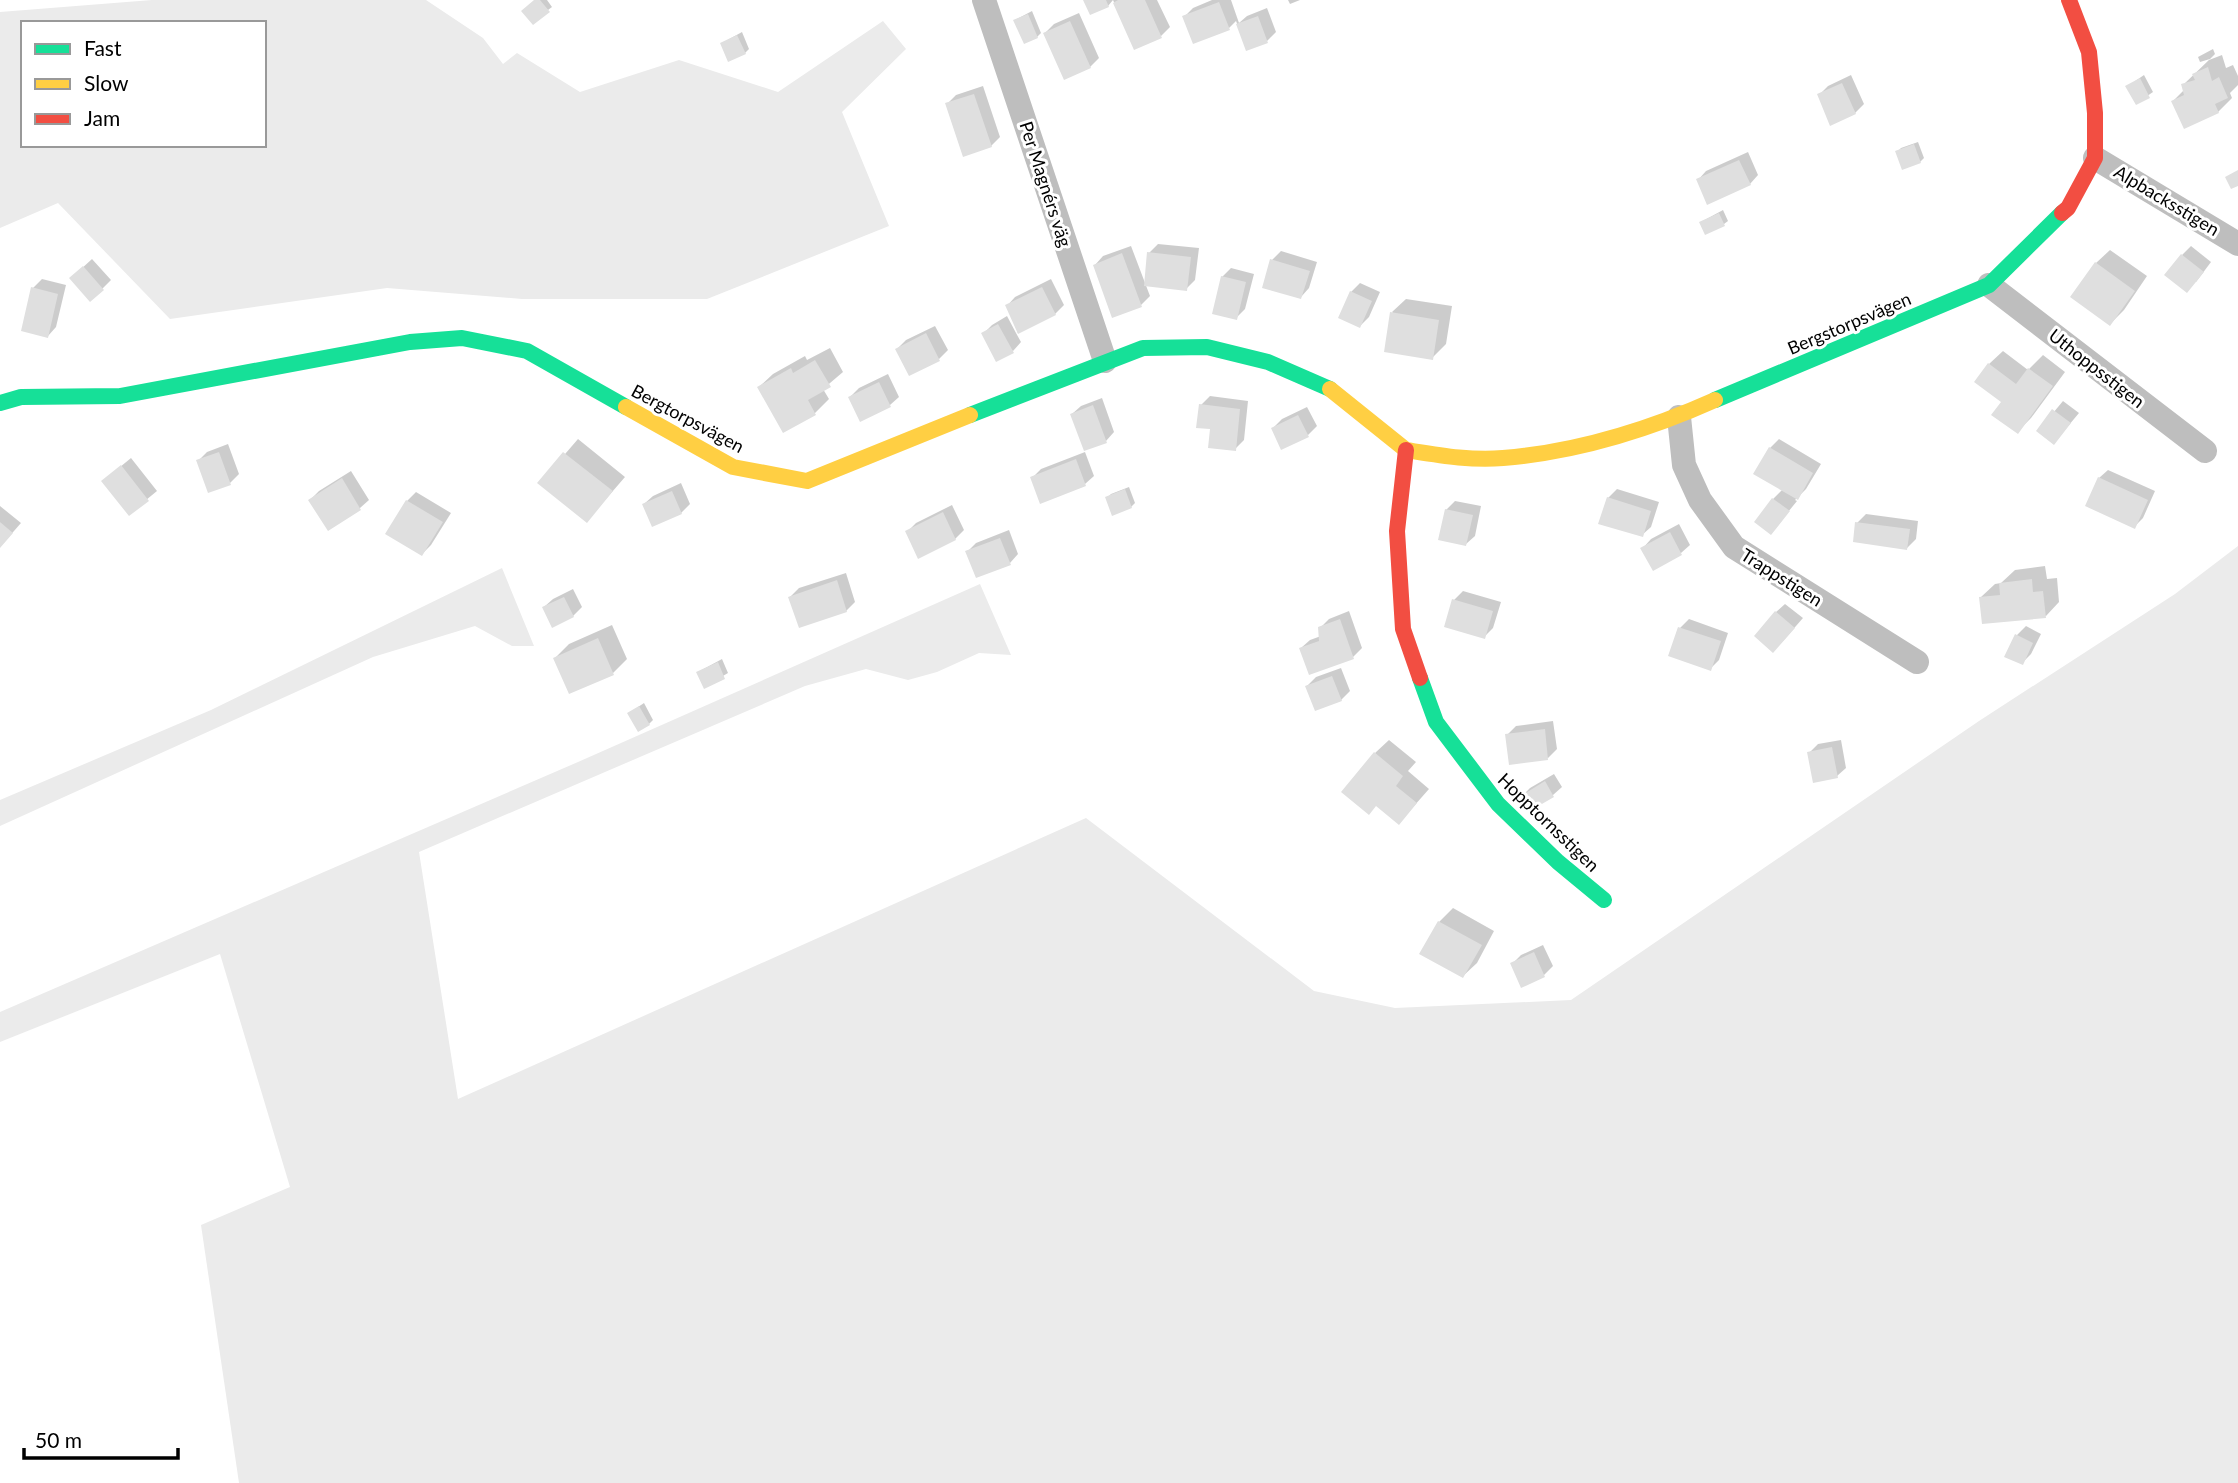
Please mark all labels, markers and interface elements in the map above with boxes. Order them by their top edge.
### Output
legend [21,21,266,147]
text: Fast [84,35,122,60]
text: Slow [84,70,129,95]
text: Jam [84,105,120,130]
street label: Per Magnérs väg [1015,118,1077,250]
street label: Alpbacksstigen [2110,160,2224,240]
street label: Bergstorpsvägen [1784,287,1914,359]
street label: Uthoppsstigen [2045,324,2149,412]
street label: Bergtorpsvägen [628,379,748,457]
street label: Trappstigen [1737,543,1827,611]
street label: Hopptornsstigen [1494,768,1604,876]
scale bar [24,1416,178,1460]
text: 50 m [35,1427,82,1452]

